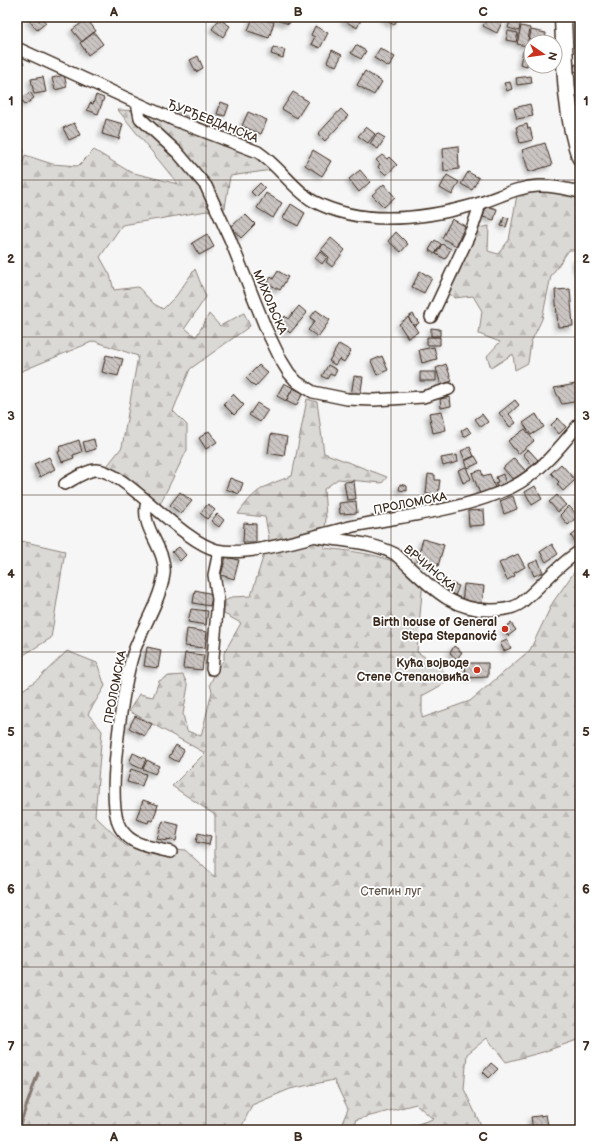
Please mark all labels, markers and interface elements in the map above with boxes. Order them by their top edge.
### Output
text: A [109,4,118,20]
text: B [293,4,303,20]
text: C [478,4,488,20]
north arrow [523,34,563,74]
text: N [545,51,560,62]
text: 1 [8,93,14,109]
text: 1 [583,93,589,109]
street label: ЂУРЂЕВДАНСКА [165,96,261,147]
text: 2 [7,251,15,267]
text: 2 [582,251,590,267]
street label: МИХОЉСКА [249,268,290,337]
text: 3 [7,408,15,424]
text: 3 [582,408,590,424]
street label: ПРОЛОМСКА [372,489,449,518]
street label: ВРЧИНСКА [400,542,460,595]
text: 4 [7,566,15,582]
text: 4 [582,566,590,582]
place label: Birth house of General Stepa Stepanović [373,615,497,644]
marker: Birth house of General Stepa Stepanović [500,624,510,634]
street label: ПРОЛОМСКА [101,648,130,725]
place label: Кућа војводе Степе Степановића [357,656,470,685]
marker: Кућа војводе Степе Степановића [472,665,482,675]
text: 5 [7,724,15,740]
text: 5 [582,724,590,740]
text: 6 [7,881,15,897]
text: 6 [582,881,590,897]
park label: Степин луг [360,884,422,899]
text: 7 [7,1039,15,1055]
text: 7 [582,1039,590,1055]
text: A [109,1129,118,1145]
text: B [293,1129,303,1145]
text: C [478,1129,488,1145]

